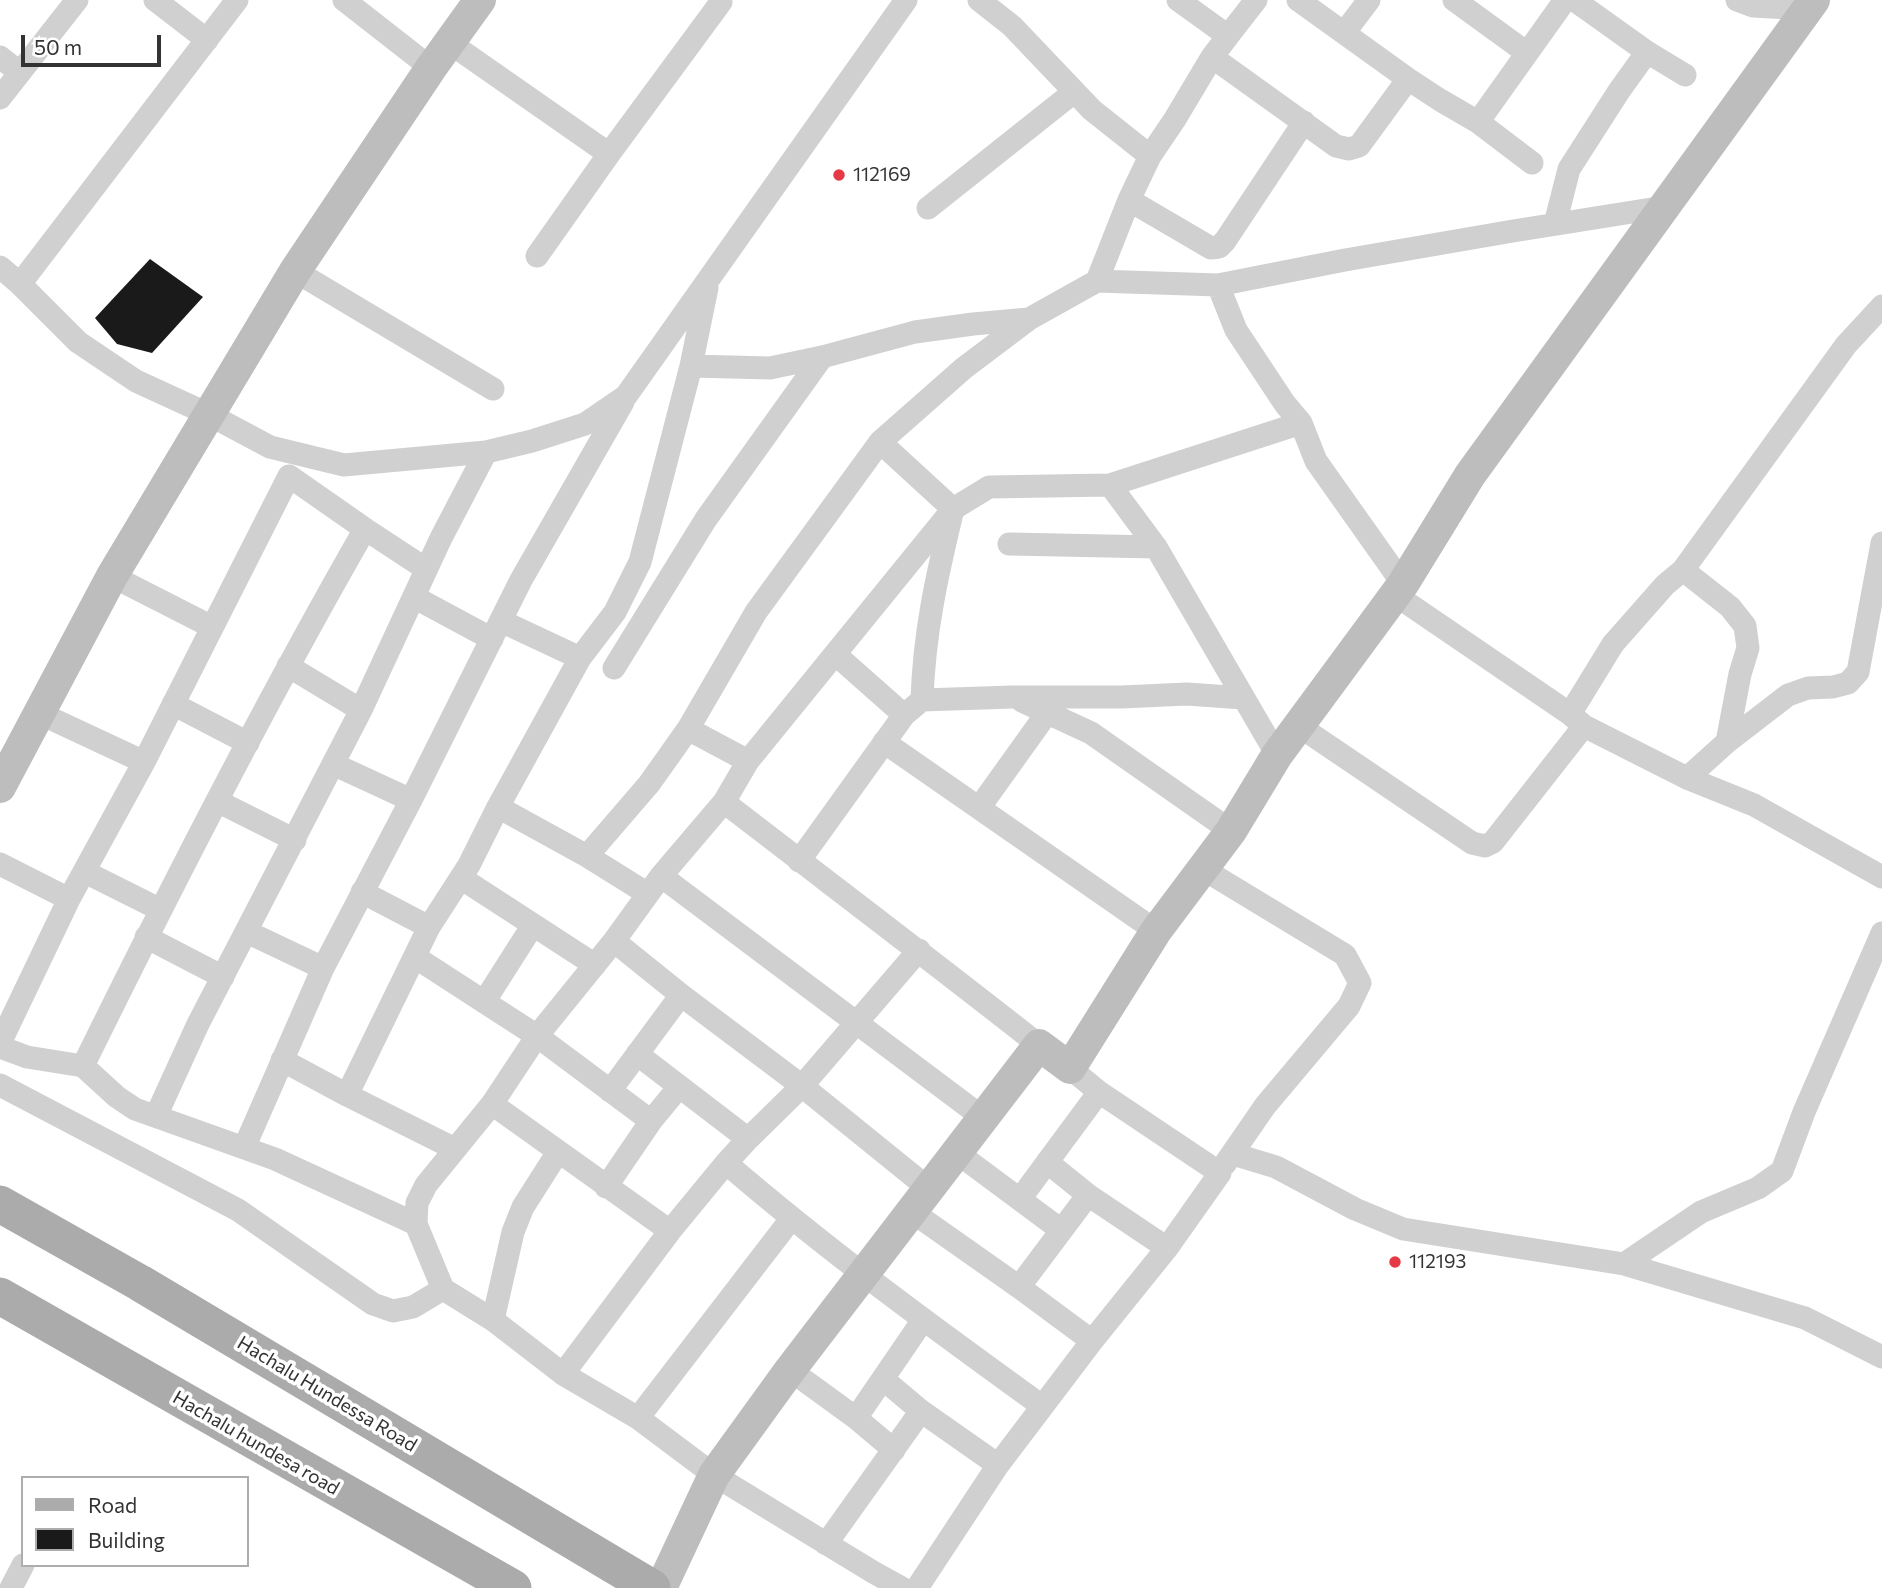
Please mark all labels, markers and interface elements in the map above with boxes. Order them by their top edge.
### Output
scale bar [24,21,164,65]
text: 50 m [34,34,82,59]
place label: 112169 [853,164,911,186]
marker: 112169 [831,167,847,183]
place label: 112193 [1409,1251,1466,1273]
marker: 112193 [1387,1254,1403,1270]
street label: Hachalu Hundessa Road [233,1331,421,1457]
street label: Hachalu hundesa road [169,1386,343,1500]
legend [21,1476,248,1567]
text: Road [88,1492,137,1517]
text: Building [88,1527,165,1552]

